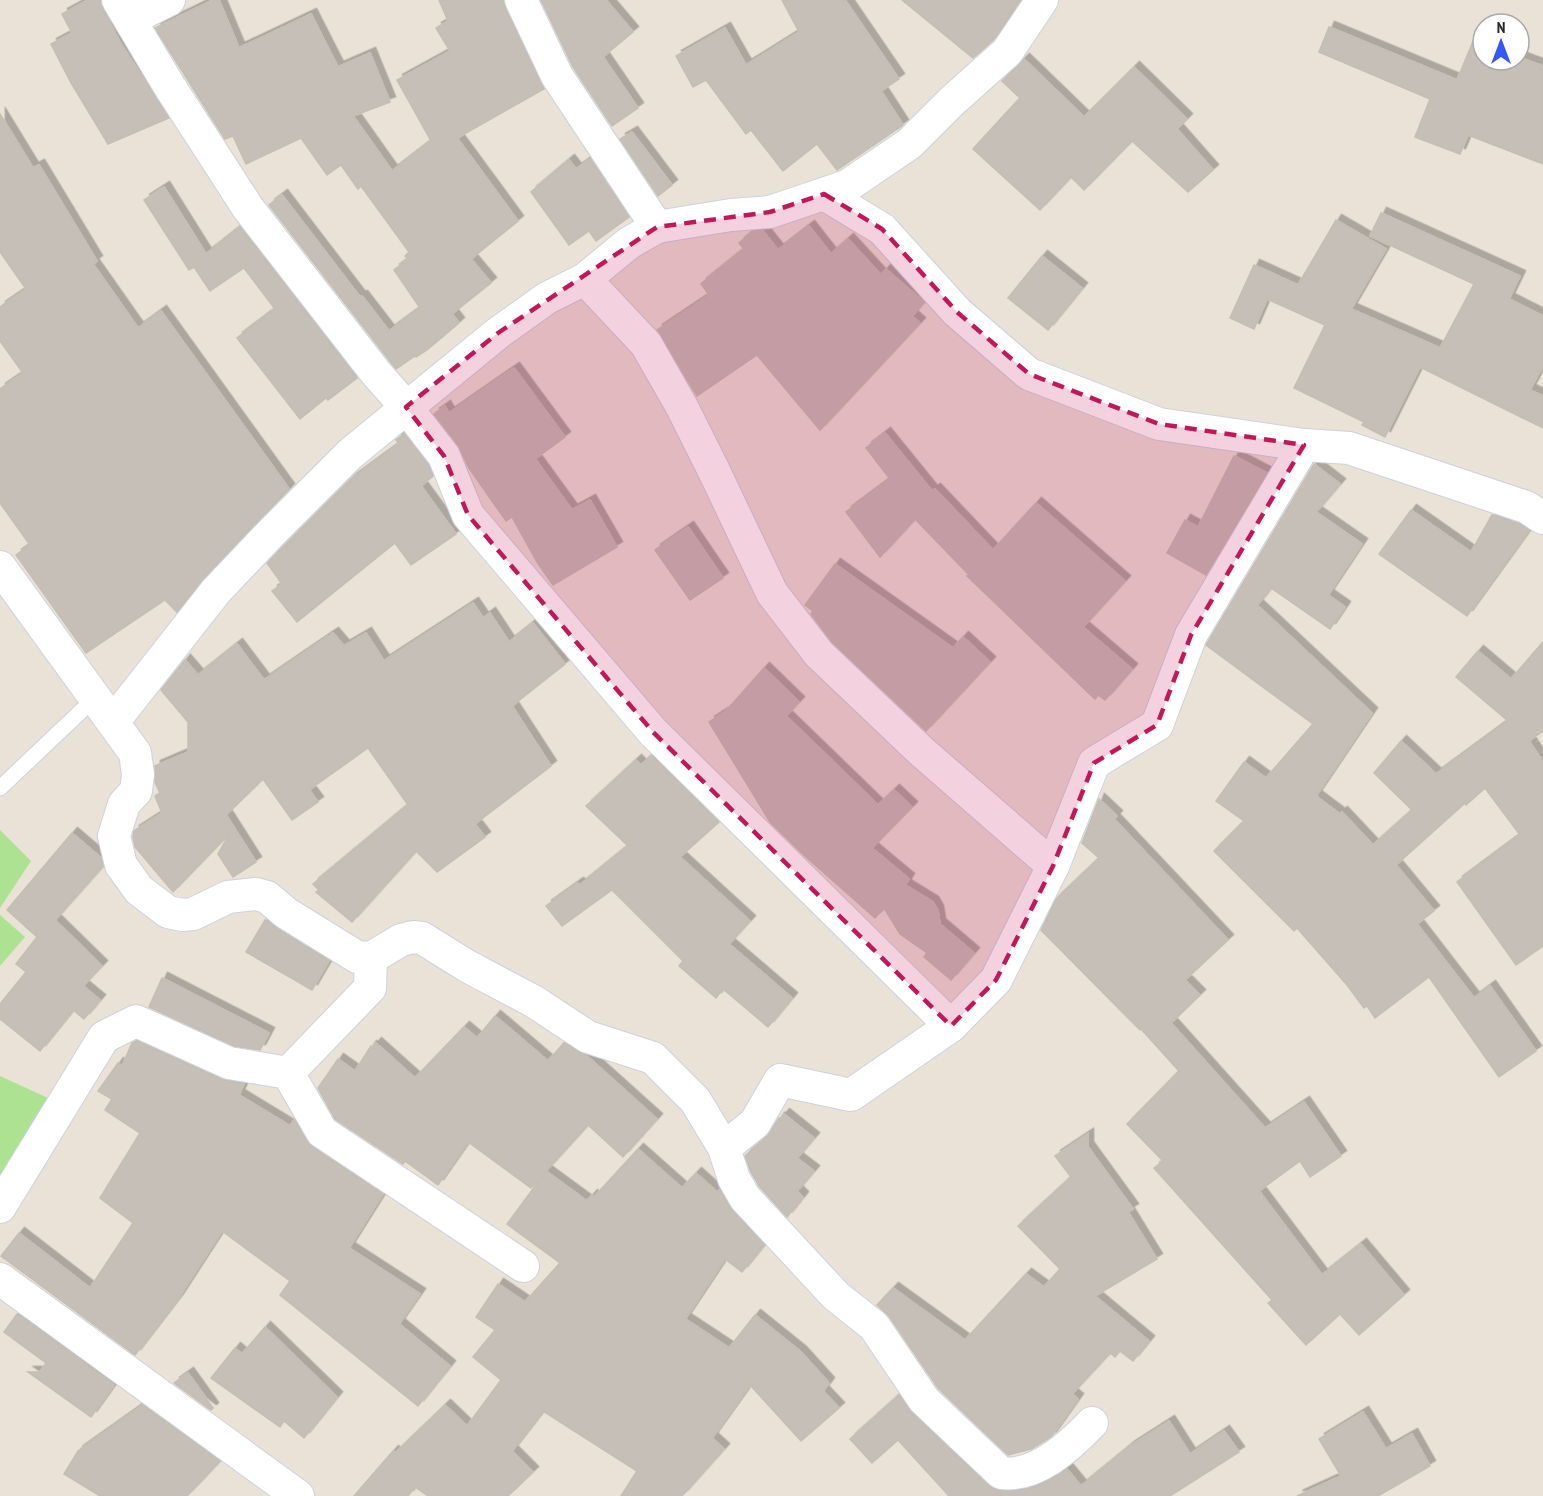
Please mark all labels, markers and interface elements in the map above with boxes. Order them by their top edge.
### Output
north arrow [1471,12,1531,72]
text: N [1497,17,1505,37]

